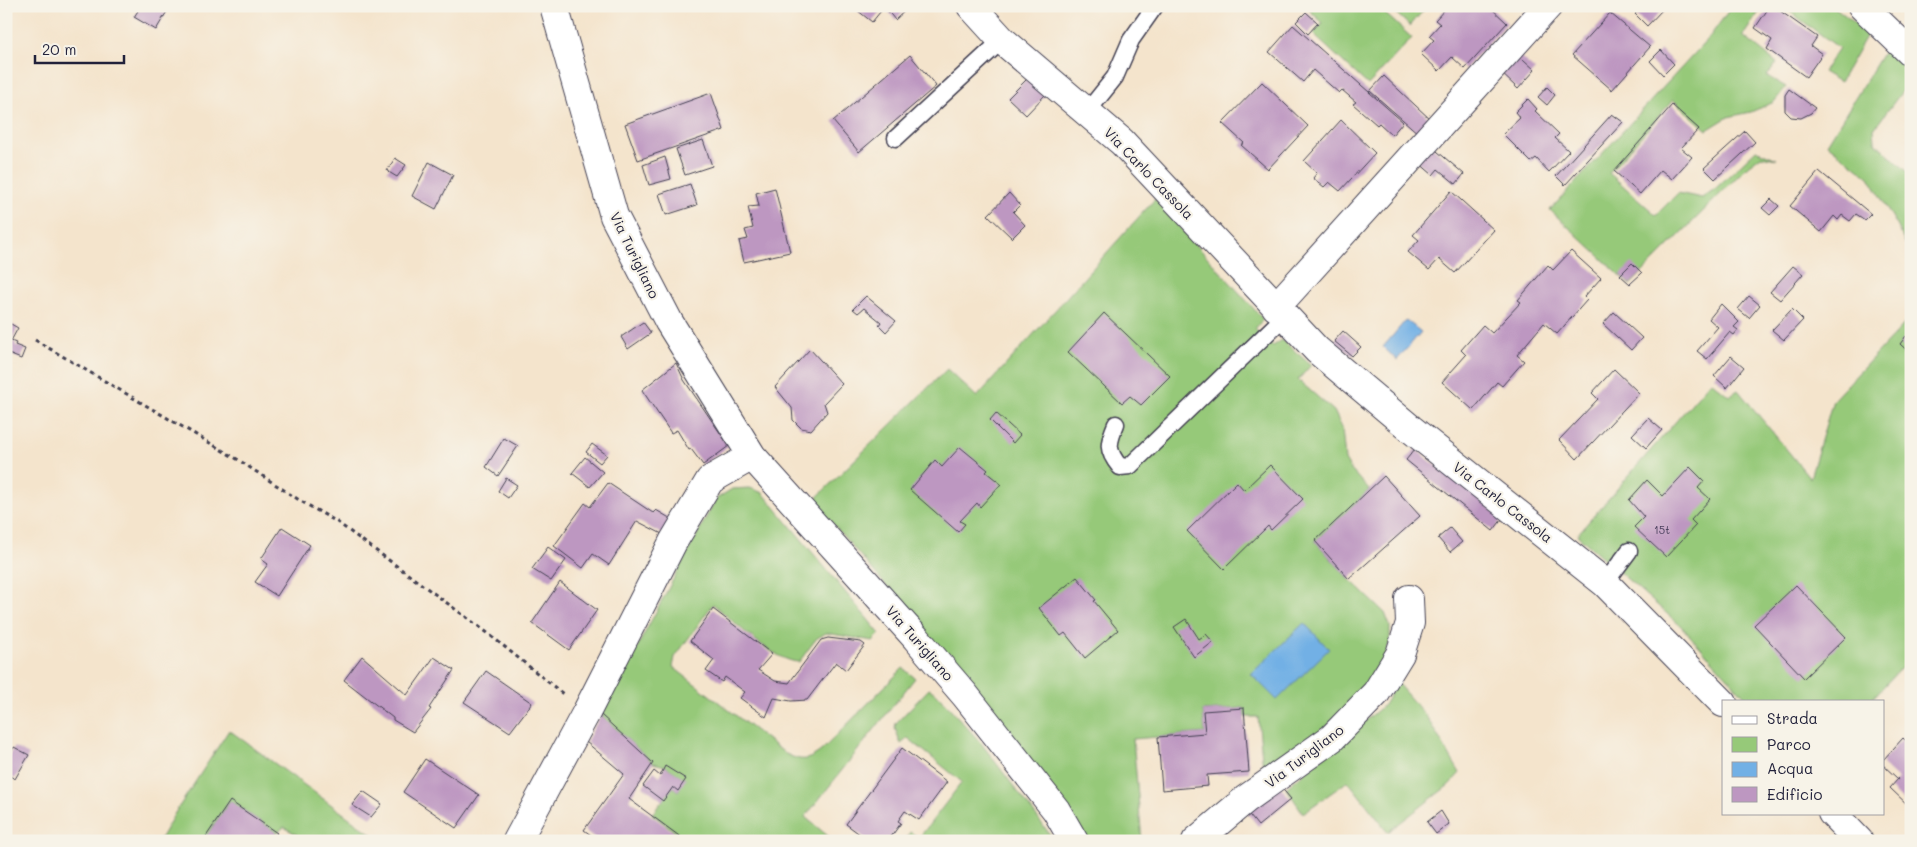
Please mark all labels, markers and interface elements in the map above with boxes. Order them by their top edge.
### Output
scale bar [35,32,124,64]
text: 20 m [42,39,76,59]
street label: Via Carlo Cassola [1100,123,1198,223]
street label: Via Turigliano [606,209,664,301]
street label: Via Carlo Cassola [1449,457,1557,547]
house number: 15t [1654,522,1670,537]
street label: Via Turigliano [882,601,958,685]
legend [1722,700,1884,814]
text: Strada [1767,708,1818,728]
street label: Via Turigliano [1261,720,1347,792]
text: Parco [1767,734,1811,754]
text: Acqua [1767,758,1813,778]
text: Edificio [1767,784,1823,804]

